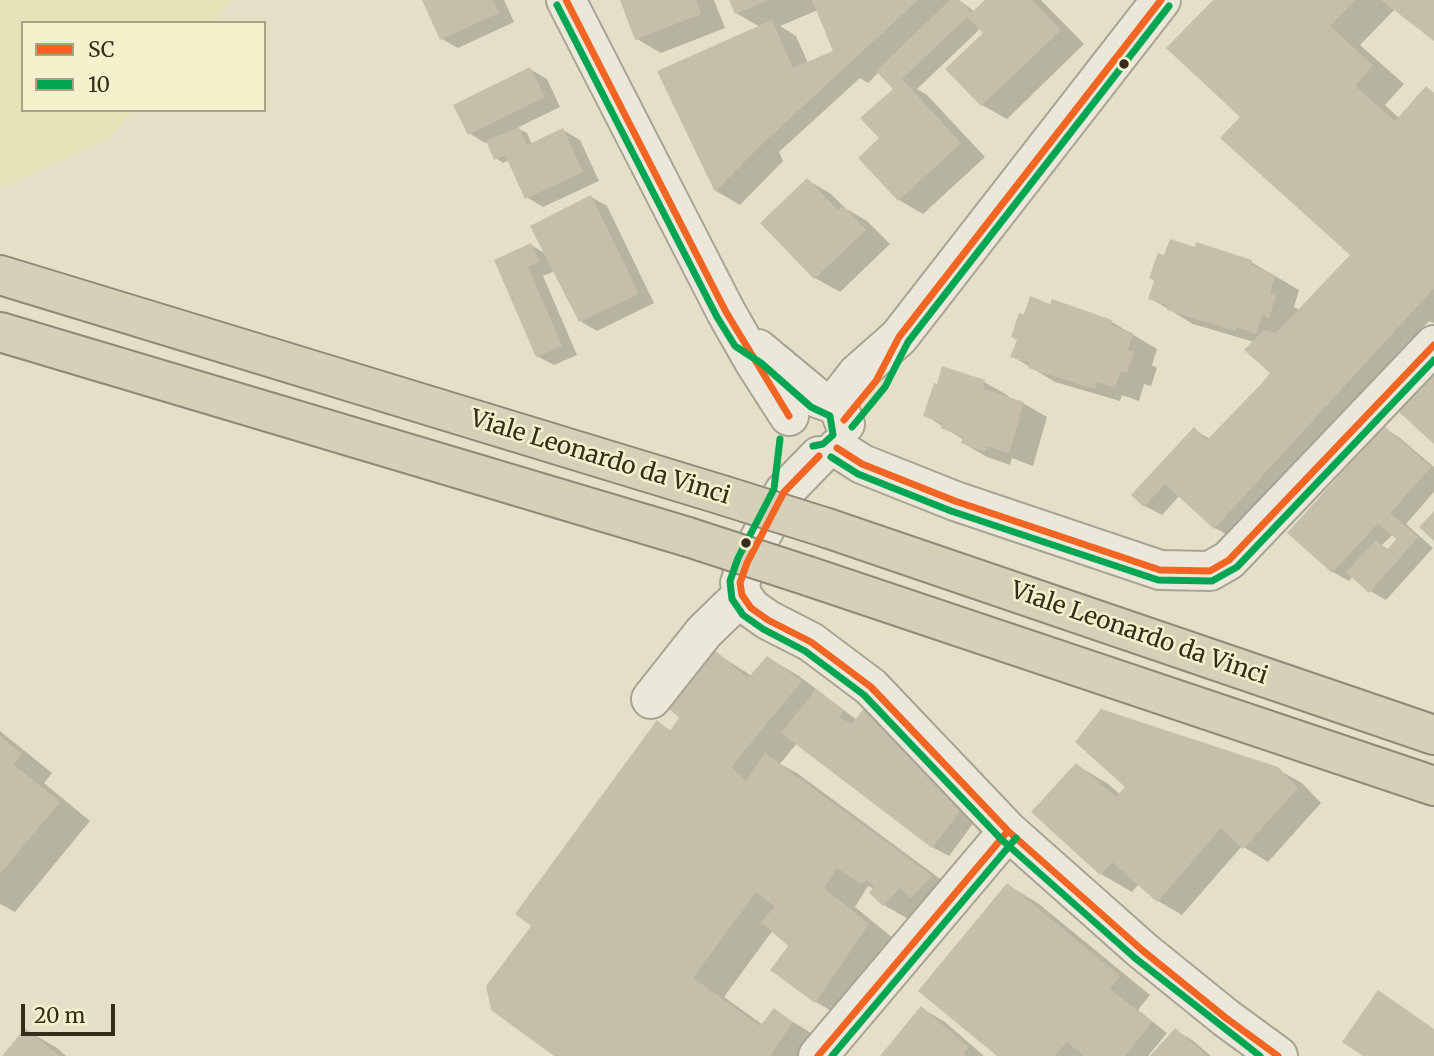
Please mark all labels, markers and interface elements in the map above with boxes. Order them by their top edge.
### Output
legend [21,21,266,112]
text: SC [88,36,114,63]
unlabelled marker [1117,57,1131,71]
text: 10 [88,71,110,98]
street label: Viale Leonardo da Vinci [467,405,733,511]
unlabelled marker [739,536,753,550]
street label: Viale Leonardo da Vinci [1007,576,1271,692]
scale bar [24,990,119,1034]
text: 20 m [34,1002,85,1029]

